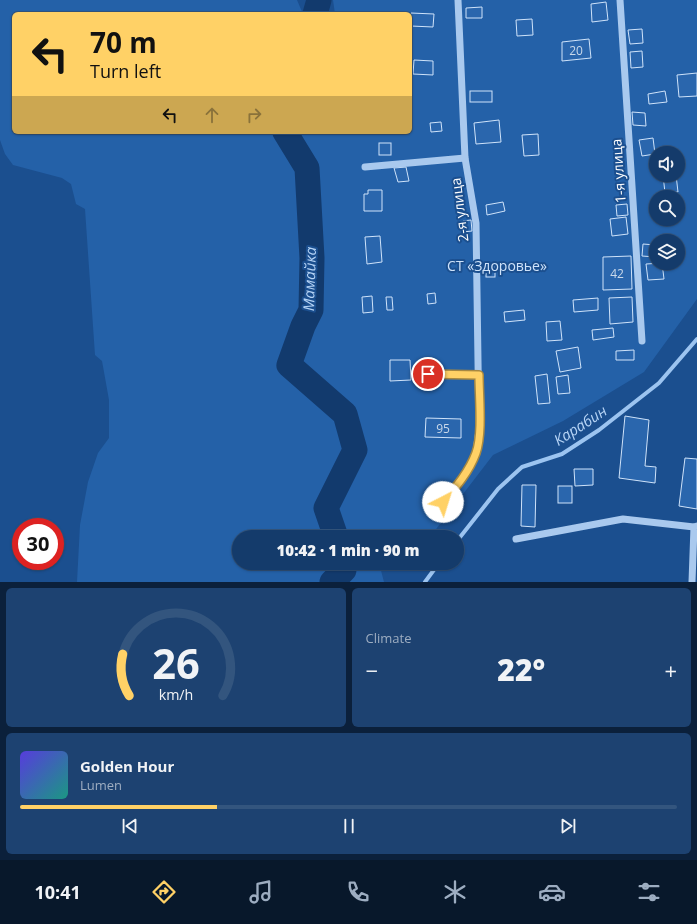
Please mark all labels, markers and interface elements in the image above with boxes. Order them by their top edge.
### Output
text: 70 m [90,23,157,61]
icon: left [24,28,76,80]
house number: 20 [569,42,583,59]
text: Turn left [90,59,161,83]
icon: left [159,104,181,126]
icon: ahead [201,104,223,126]
icon: right [243,104,265,126]
street label: 1-я улица [606,138,630,204]
map controls [649,146,685,270]
button: sound [649,146,685,182]
street label: 2-я улица [446,177,472,243]
button: search [649,190,685,226]
button: layers [649,234,685,270]
water label: Мамайка [298,246,320,311]
park label: СТ «Здоровье» [447,256,547,275]
house number: 42 [610,265,624,282]
pin [411,357,445,391]
icon: arrive [417,363,439,385]
water label: Карабин [549,400,611,450]
house number: 95 [436,420,450,437]
position arrow [422,481,464,523]
speed limit sign: 30 [12,518,64,570]
text: 10:42 · 1 min · 90 m [277,540,419,560]
text: Climate [366,629,411,647]
text: 26 [152,634,200,690]
text: 22° [497,649,545,690]
text: − [366,655,378,685]
text: + [664,655,677,685]
text: km/h [158,684,193,703]
text: Golden Hour [80,756,174,776]
text: Lumen [80,776,122,794]
icon: previous [119,815,141,837]
icon: pause [338,815,360,837]
icon: next [557,815,579,837]
icon: directions [150,878,178,906]
icon: music [247,878,275,906]
icon: phone [344,878,372,906]
icon: climate [441,878,469,906]
icon: car [538,878,566,906]
icon: filters [635,878,663,906]
text: 10:41 [34,880,81,904]

